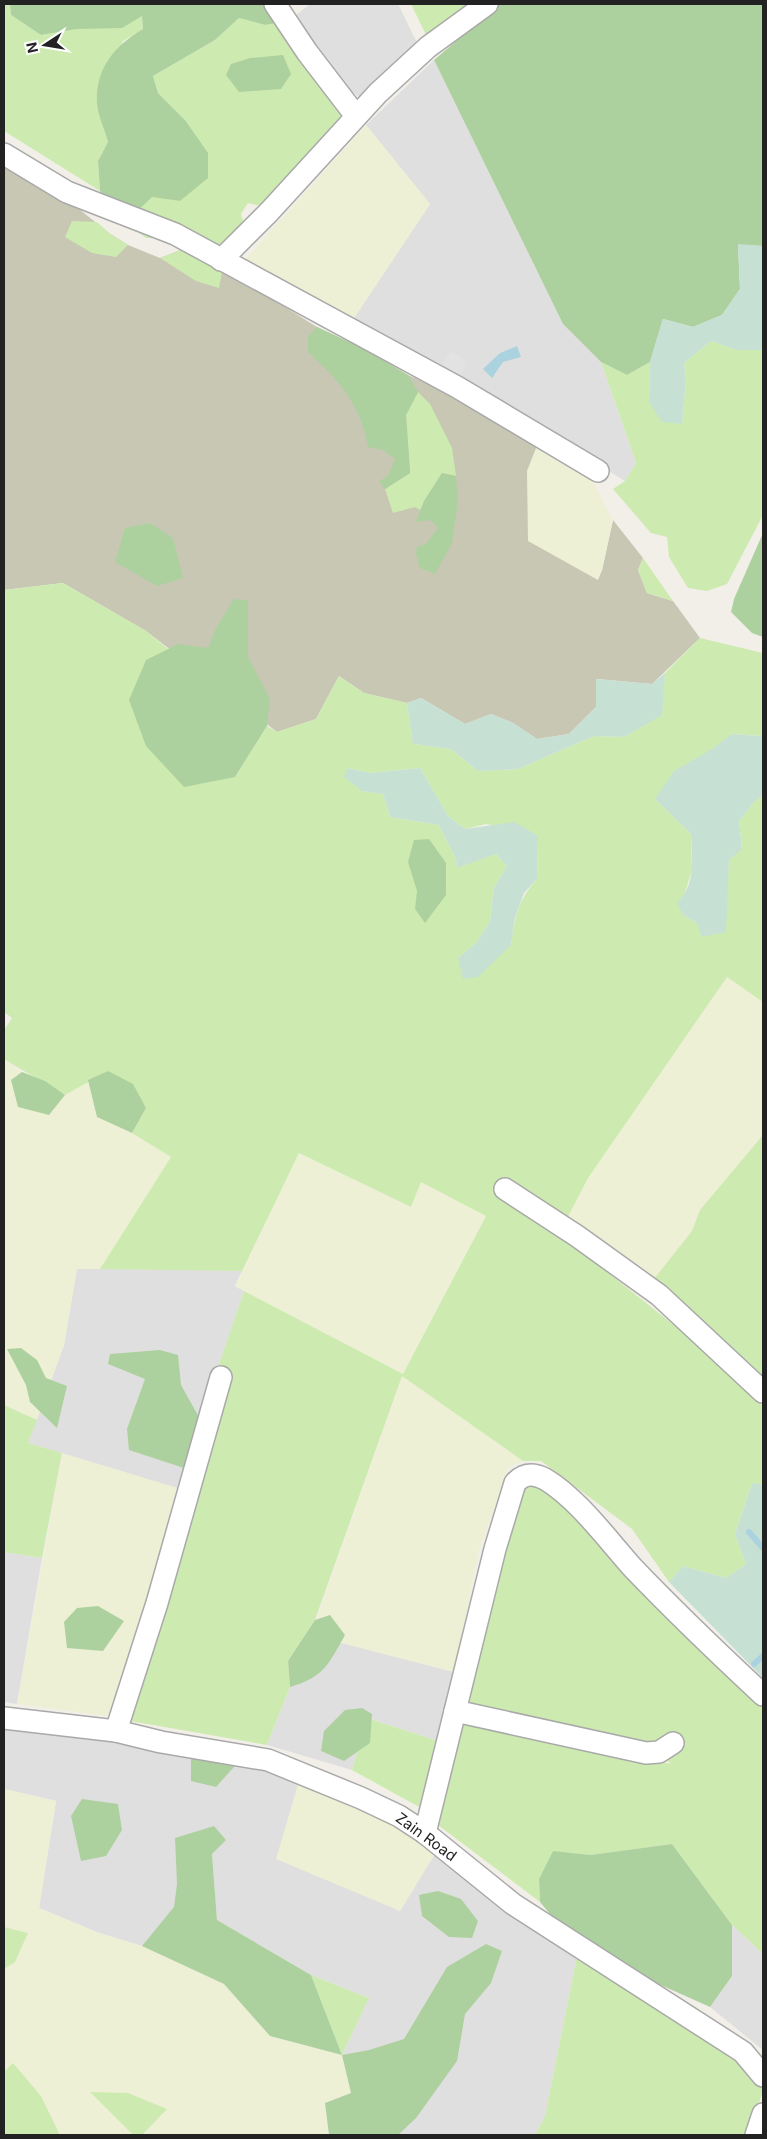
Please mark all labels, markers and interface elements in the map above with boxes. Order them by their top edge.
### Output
north arrow [20,20,70,70]
text: N [22,41,41,55]
street label: Zain Road [392,1808,461,1865]

